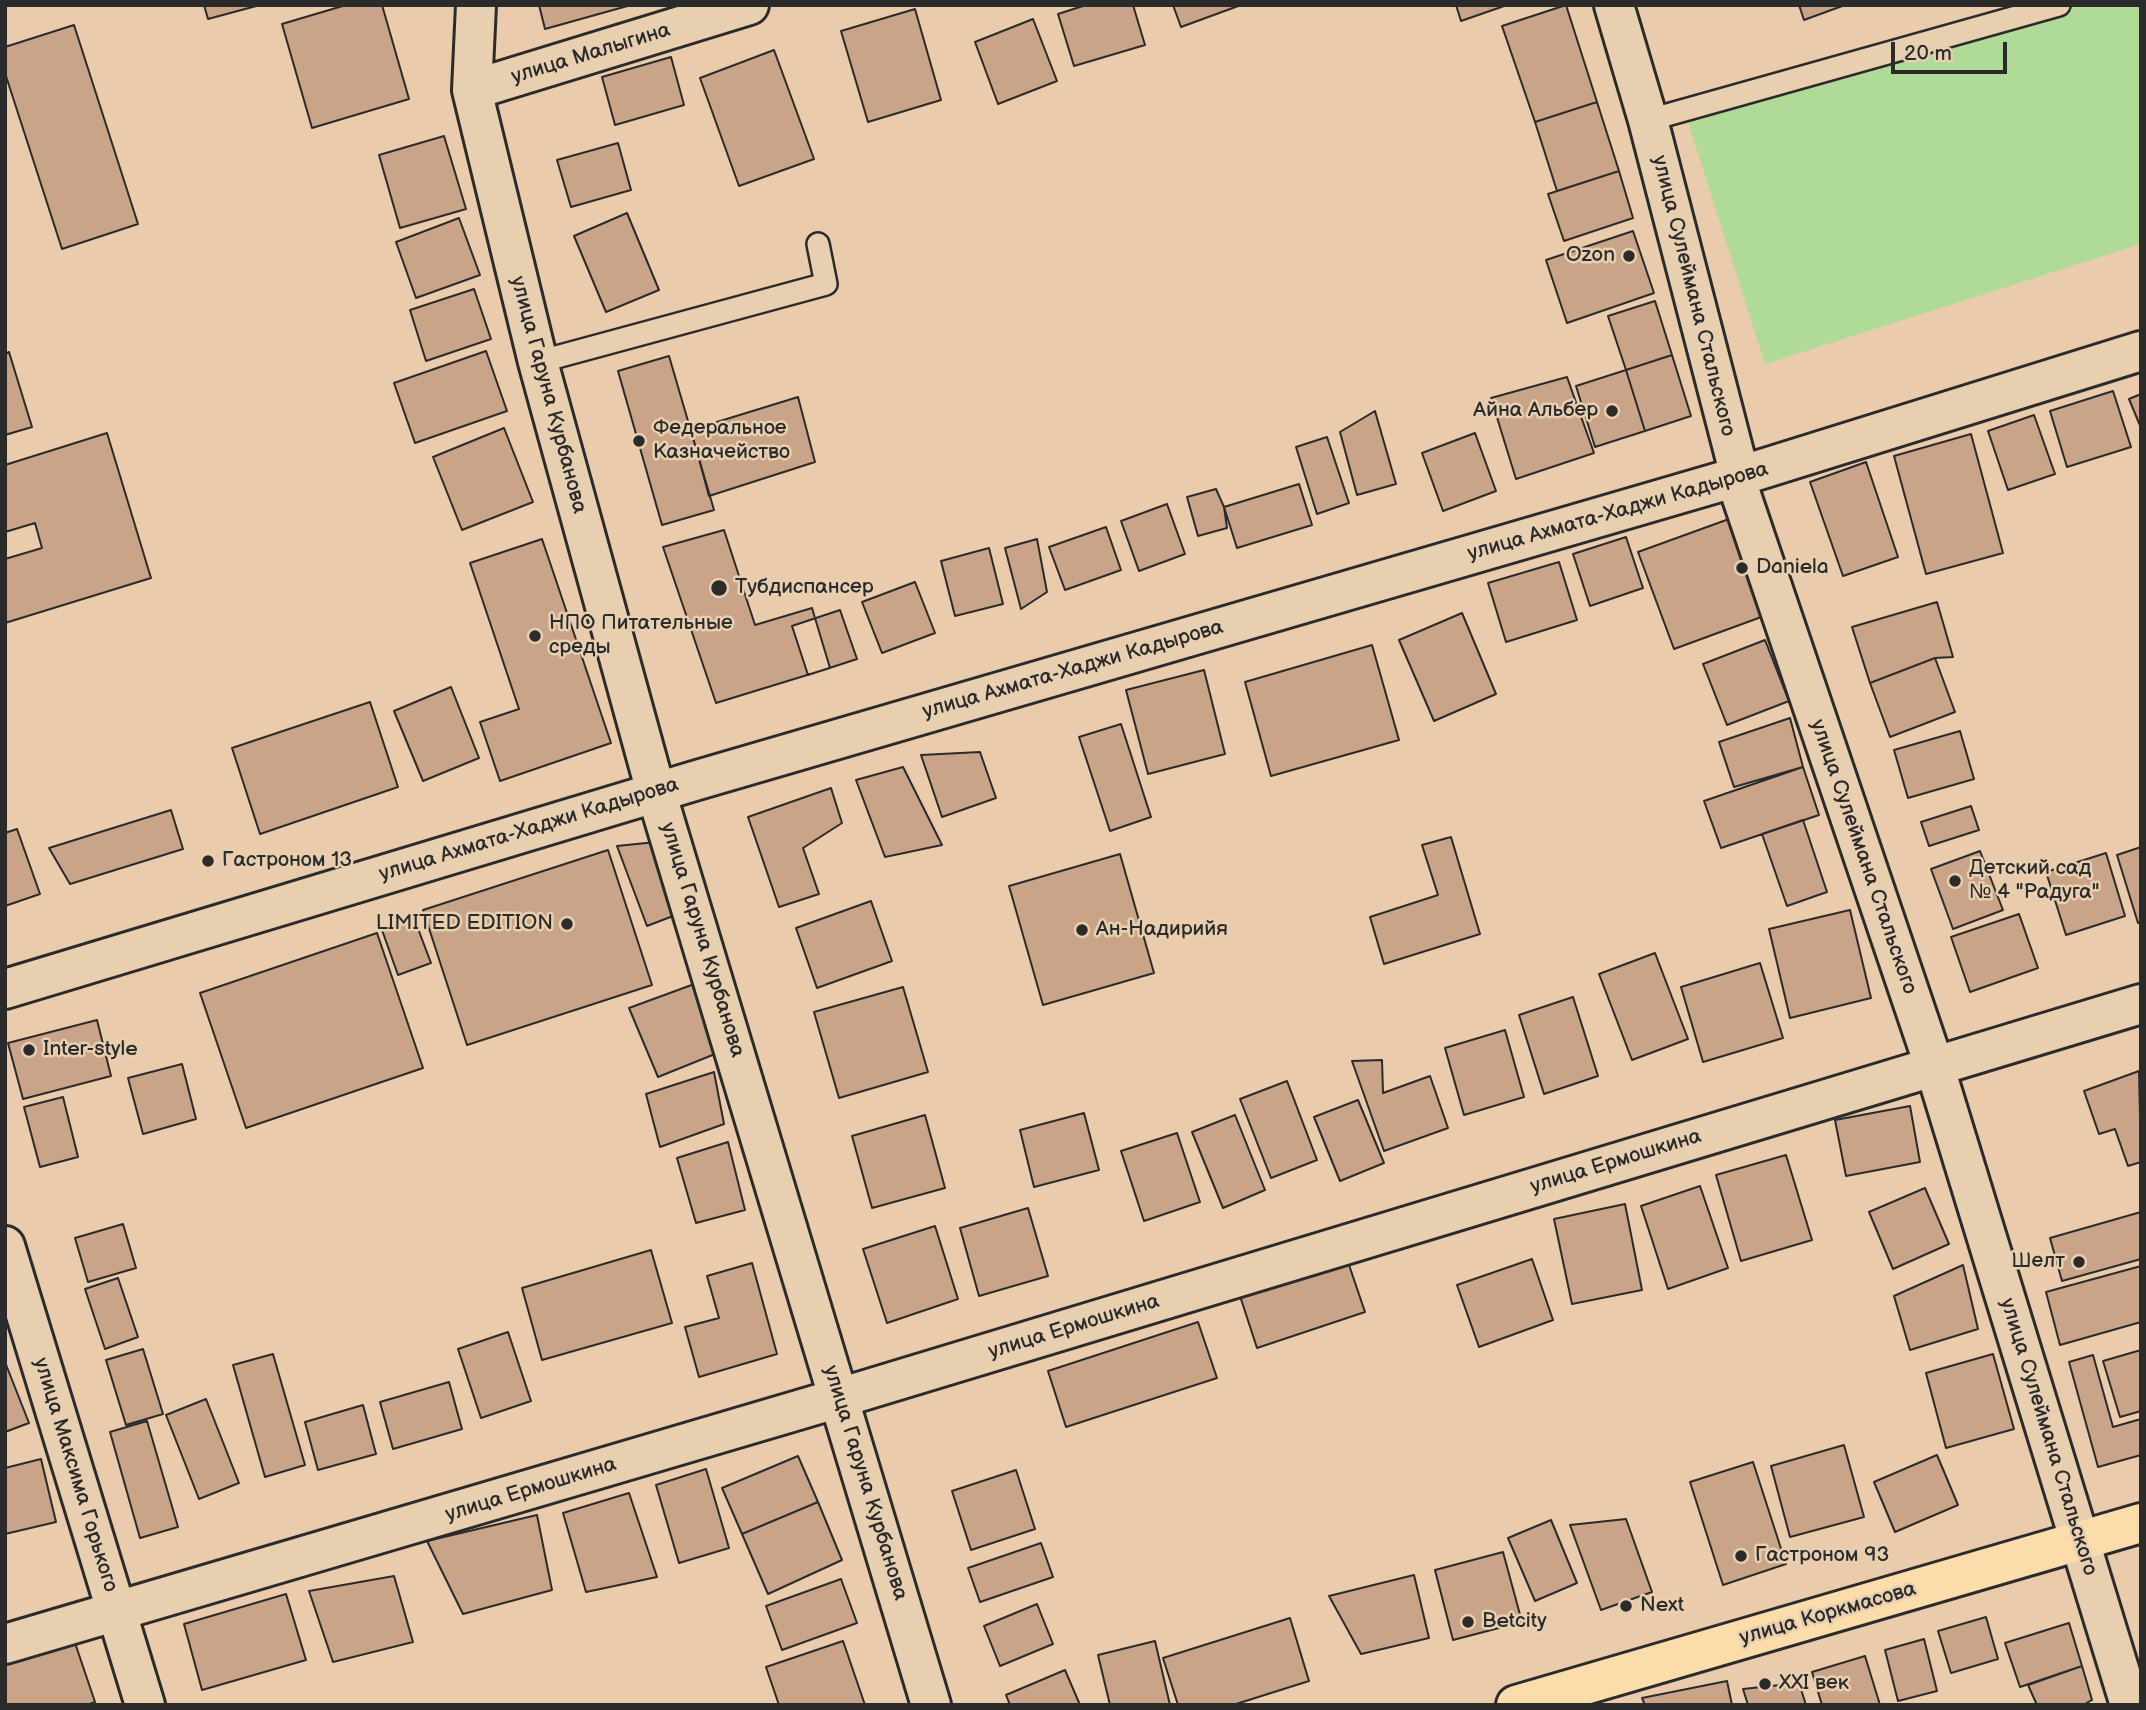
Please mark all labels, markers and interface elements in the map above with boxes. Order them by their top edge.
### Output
street label: улица Малыгина [508,18,674,90]
scale bar [1894,28,2010,72]
text: 20 m [1904,41,1952,66]
street label: улица Сулеймана Стальского [1646,153,1740,439]
place label: Ozon [1566,243,1615,269]
marker: Ozon [1621,248,1637,264]
street label: улица Гаруна Курбанова [504,274,592,516]
place label: Айна Альбер [1473,398,1598,424]
marker: Айна Альбер [1604,403,1620,419]
place label: Федеральное Казначейство [653,416,790,466]
marker: Федеральное Казначейство [631,433,647,449]
street label: улица Ахмата-Хаджи Кадырова [1465,457,1771,567]
place label: Daniela [1756,555,1829,581]
marker: Daniela [1734,560,1750,576]
place label: Тубдиспансер [735,575,873,601]
marker: Тубдиспансер [709,578,729,598]
place label: НПО Питательные среды [549,611,733,661]
street label: улица Ахмата-Хаджи Кадырова [920,615,1226,725]
marker: НПО Питательные среды [527,628,543,644]
street label: улица Сулеймана Стальского [1804,716,1922,998]
street label: улица Ахмата-Хаджи Кадырова [376,772,682,888]
street label: улица Гаруна Курбанова [654,819,750,1061]
place label: Гастроном 13 [222,848,352,874]
marker: Гастроном 13 [200,853,216,869]
place label: Детский сад № 4 "Радуга" [1969,856,2100,906]
marker: Детский сад № 4 "Радуга" [1947,873,1963,889]
place label: LIMITED EDITION [376,911,553,937]
marker: LIMITED EDITION [559,916,575,932]
place label: Ан-Надирийя [1096,917,1228,943]
marker: Ан-Надирийя [1074,922,1090,938]
place label: Inter-style [43,1037,138,1063]
marker: Inter-style [21,1042,37,1058]
street label: улица Ермошкина [1527,1124,1705,1200]
place label: Шелт [2011,1249,2065,1275]
marker: Шелт [2071,1254,2087,1270]
street label: улица Ермошкина [985,1289,1163,1365]
street label: улица Сулеймана Стальского [1994,1295,2102,1579]
street label: улица Максима Горького [27,1355,123,1595]
street label: улица Гаруна Курбанова [817,1362,913,1604]
street label: улица Ермошкина [442,1452,620,1528]
place label: Гастроном 93 [1755,1543,1889,1569]
marker: Гастроном 93 [1733,1548,1749,1564]
street label: улица Коркмасова [1737,1577,1919,1651]
place label: Next [1640,1593,1684,1619]
marker: Next [1618,1598,1634,1614]
place label: Betcity [1482,1609,1547,1635]
marker: Betcity [1460,1614,1476,1630]
place label: XXI век [1779,1671,1849,1697]
marker: XXI век [1757,1676,1773,1692]

